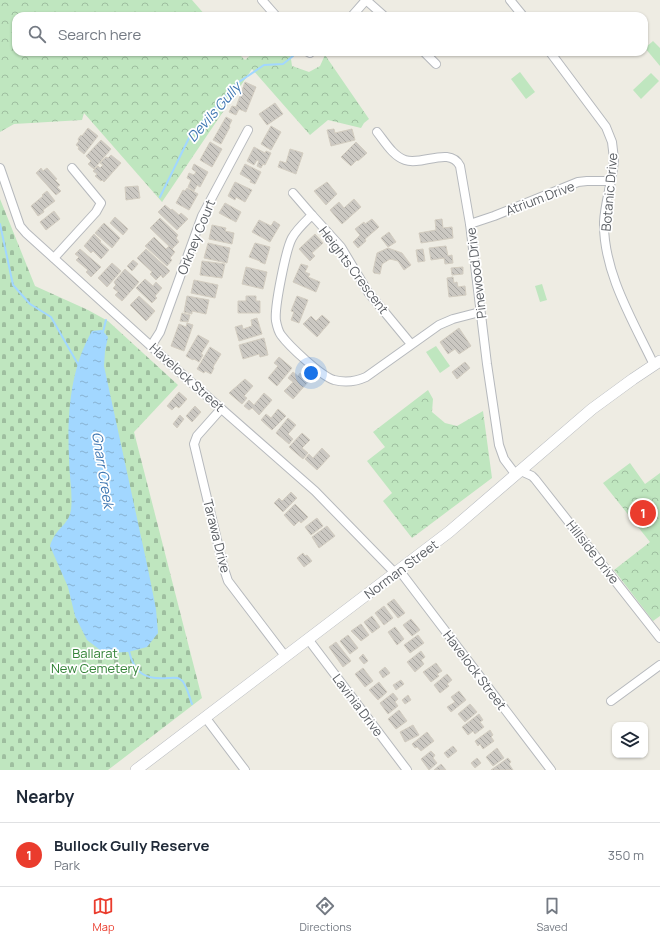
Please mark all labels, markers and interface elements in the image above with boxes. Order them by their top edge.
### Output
search box [12,12,648,56]
icon: search [26,23,48,45]
text: Search here [58,24,141,45]
water label: Devils Gully [182,76,247,146]
street label: Botanic Drive [597,151,621,232]
street label: Atrium Drive [503,176,578,219]
street label: Orkney Court [173,197,219,277]
street label: Heights Crescent [315,223,393,317]
street label: Pinewood Drive [461,226,491,320]
street label: Havelock Street [146,339,228,415]
your location [301,363,321,383]
water label: Gnarr Creek [88,430,119,512]
street label: Tarawa Drive [199,497,235,575]
pin: 1 [630,498,656,528]
street label: Hillside Drive [562,516,624,588]
street label: Norman Street [360,535,442,603]
street label: Havelock Street [439,627,511,713]
park label: Ballarat New Cemetery [51,644,139,677]
street label: Lavinia Drive [328,670,388,740]
map controls [612,722,648,758]
button: layers [612,722,648,758]
text: Nearby [16,785,74,808]
text: Bullock Gully Reserve [54,835,210,856]
text: 1 [26,846,32,864]
text: 350 m [608,846,644,864]
text: Park [54,856,80,874]
tab: Map [92,895,114,934]
tab: Directions [299,895,352,934]
tab: Saved [537,895,568,934]

